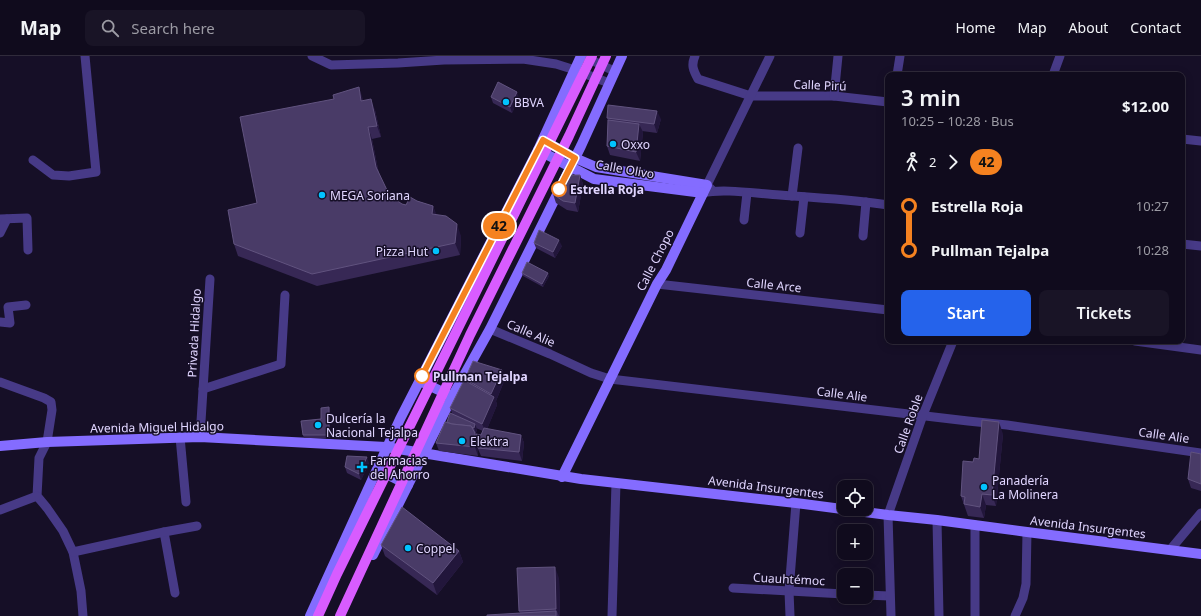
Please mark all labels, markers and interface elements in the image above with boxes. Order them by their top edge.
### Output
search box [85,10,365,46]
text: Map [20,15,61,41]
icon: search [99,17,121,39]
text: Search here [131,18,215,38]
text: Home [956,18,995,37]
text: Map [1017,18,1047,37]
text: About [1069,18,1108,37]
text: Contact [1130,18,1181,37]
street label: Calle Pirú [793,76,847,94]
text: 3 min [901,82,961,112]
place label: BBVA [514,94,544,111]
text: $12.00 [1122,96,1169,116]
marker: BBVA [501,97,511,107]
text: 10:25 – 10:28 · Bus [901,112,1014,130]
place label: Oxxo [621,136,650,153]
marker: Oxxo [608,139,618,149]
icon: walk [901,151,923,173]
icon: forward [942,151,964,173]
text: 42 [978,152,994,171]
text: 2 [929,153,936,171]
street label: Calle Olivo [594,155,656,183]
marker: Estrella Roja [551,181,567,197]
place label: Estrella Roja [570,181,644,198]
place label: MEGA Soriana [330,187,410,204]
marker: MEGA Soriana [317,190,327,200]
text: Estrella Roja [931,196,1023,216]
text: 10:27 [1136,197,1169,215]
line badge: 42 [481,213,517,239]
text: 42 [491,216,507,235]
street label: Calle Chopo [632,226,678,294]
text: Pullman Tejalpa [931,240,1049,260]
text: 10:28 [1136,241,1169,259]
place label: Pizza Hut [376,243,429,260]
marker: Pizza Hut [431,246,441,256]
street label: Calle Arce [746,274,803,296]
street label: Privada Hidalgo [183,288,205,378]
button: Start [901,290,1031,336]
button: Tickets [1039,290,1169,336]
street label: Calle Alie [504,315,558,351]
marker: Pullman Tejalpa [414,368,430,384]
place label: Pullman Tejalpa [433,368,528,385]
street label: Calle Alie [816,382,869,406]
street label: Calle Roble [889,392,927,456]
place label: Dulcería la Nacional Tejalpa [326,410,418,441]
street label: Avenida Miguel Hidalgo [90,417,224,437]
marker: Dulcería la Nacional Tejalpa [313,420,323,430]
street label: Calle Alie [1138,423,1191,447]
place label: Elektra [470,433,509,450]
marker: Elektra [457,436,467,446]
place label: Farmacias del Ahorro [370,452,430,483]
marker: Farmacias del Ahorro [357,462,367,472]
street label: Avenida Insurgentes [707,471,825,503]
place label: Panadería La Molinera [992,472,1058,503]
map controls [837,480,873,604]
button: locate [837,480,873,516]
marker: Panadería La Molinera [979,482,989,492]
street label: Avenida Insurgentes [1029,511,1147,543]
button: + [837,524,873,560]
place label: Coppel [416,540,455,557]
marker: Coppel [403,543,413,553]
button: − [837,568,873,604]
street label: Cuauhtémoc [753,569,826,589]

